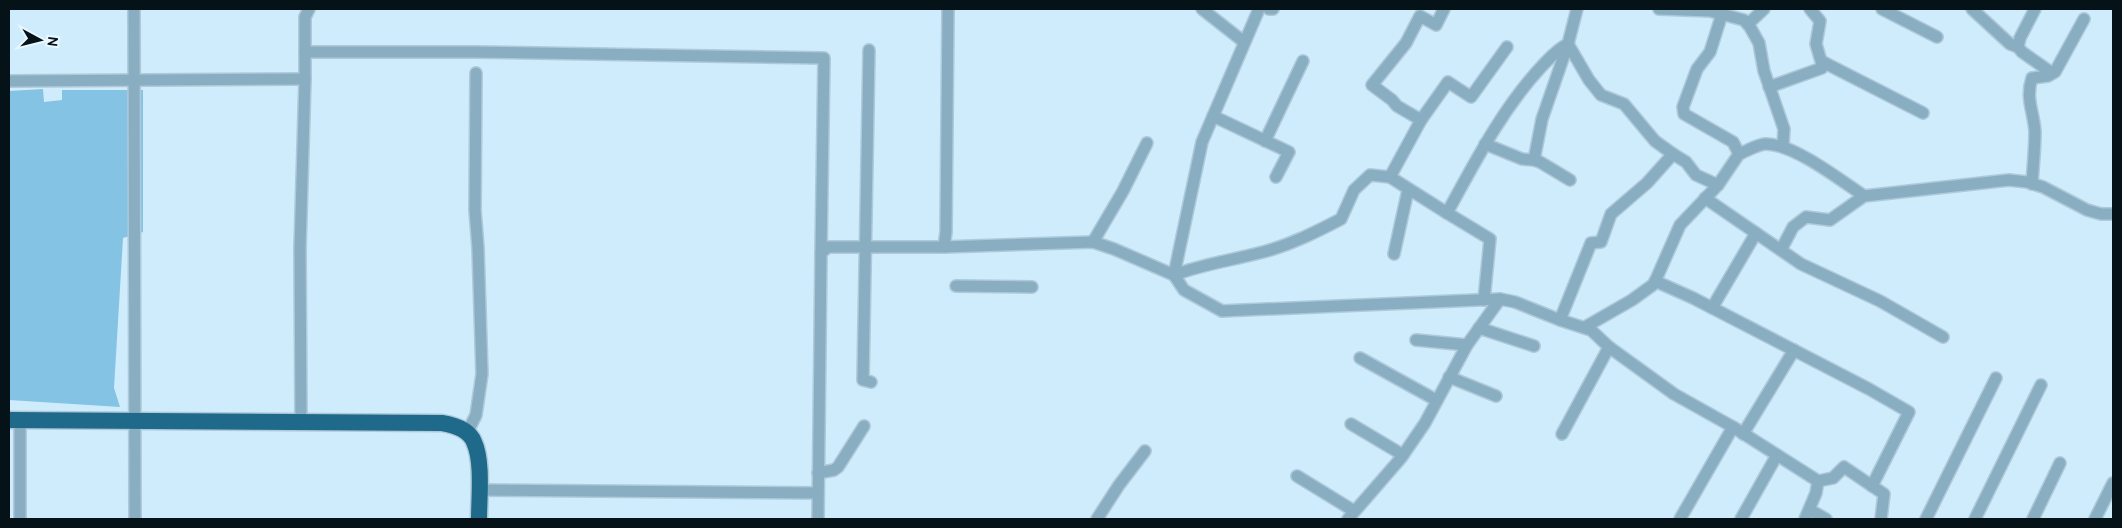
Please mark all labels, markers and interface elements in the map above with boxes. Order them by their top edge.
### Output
north arrow [15,15,65,65]
text: N [43,36,62,48]

